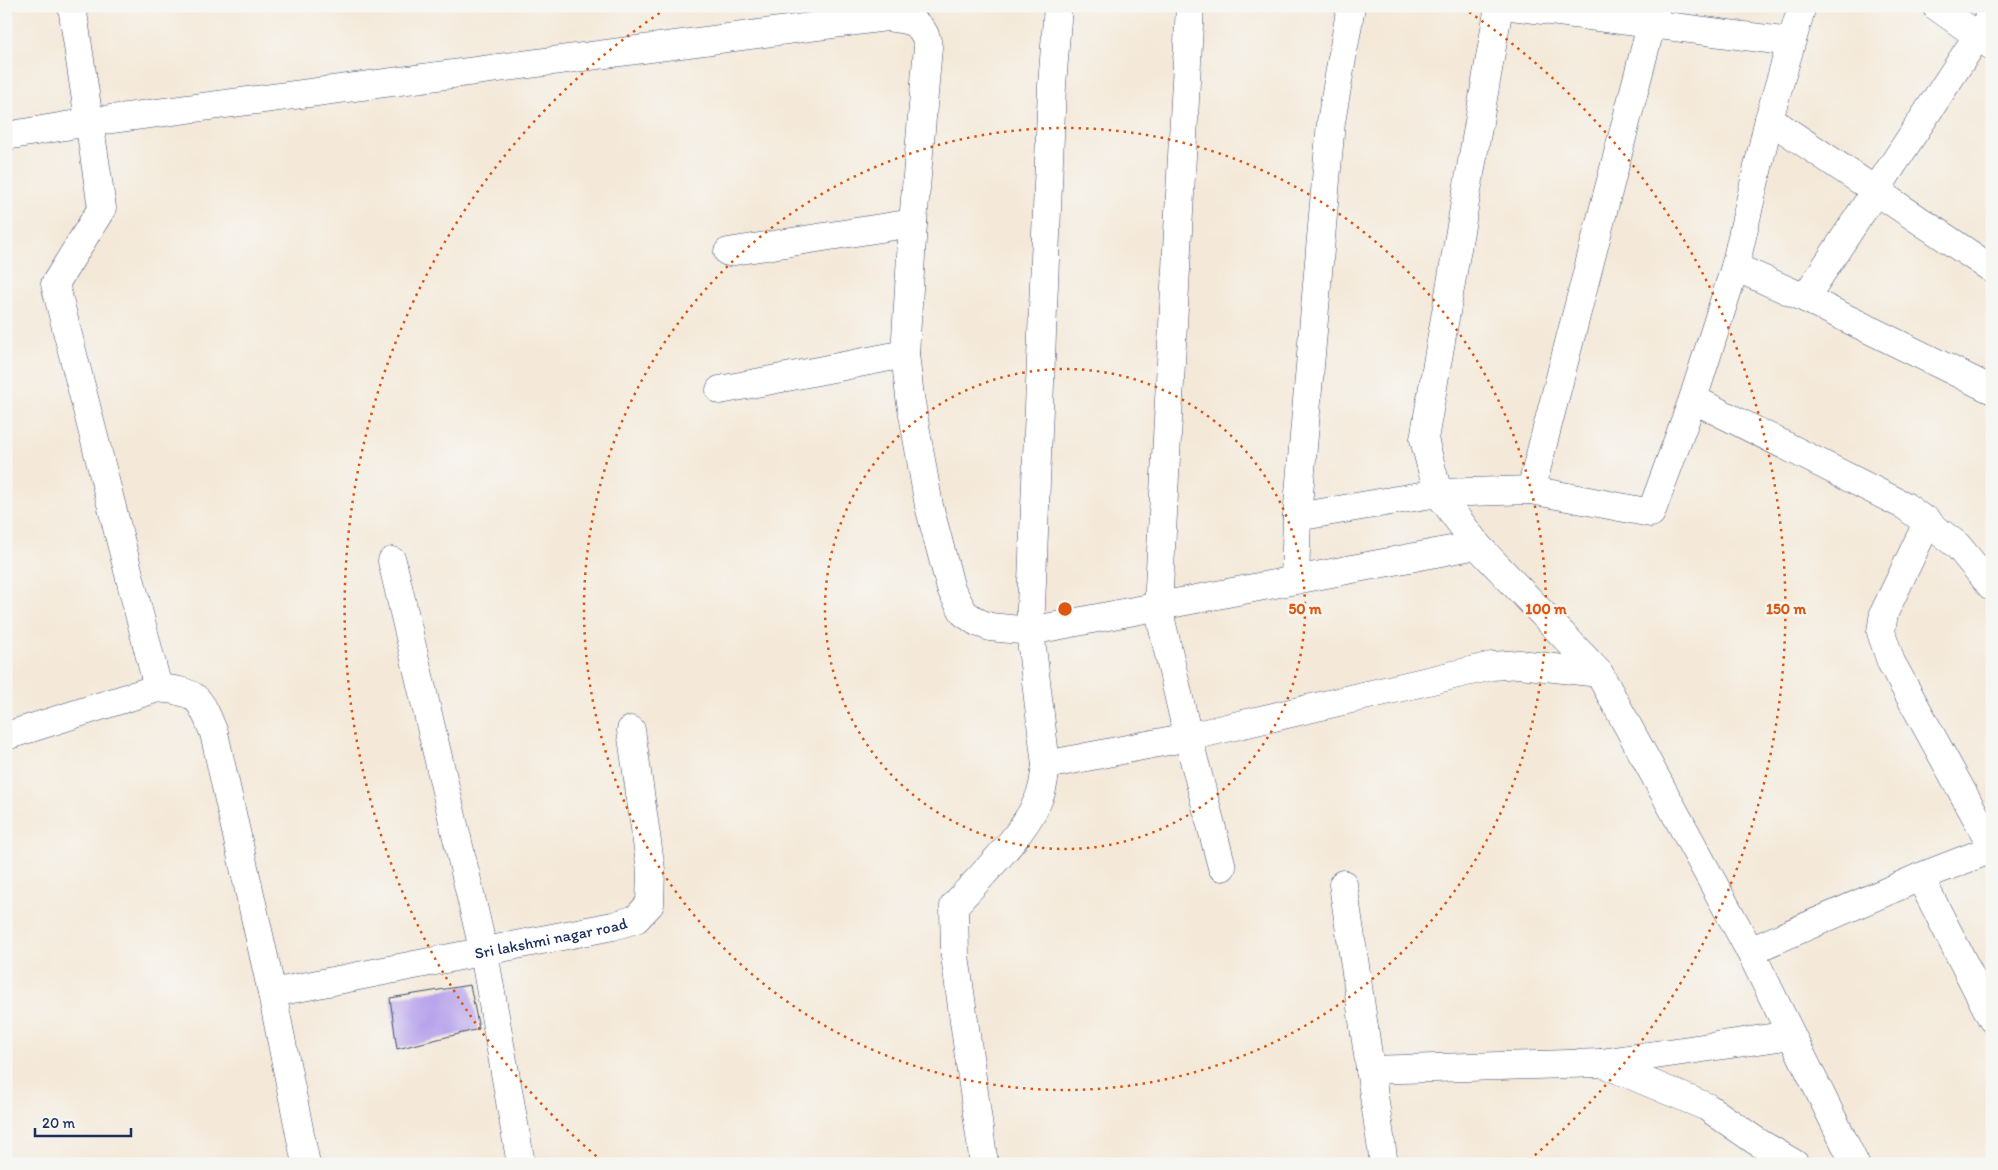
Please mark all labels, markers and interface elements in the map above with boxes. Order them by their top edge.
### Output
centre of rings [1056,600,1074,618]
text: 50 m [1288,600,1322,618]
text: 100 m [1525,600,1567,618]
text: 150 m [1766,600,1806,618]
street label: Sri lakshmi nagar road [473,913,630,963]
scale bar [35,1105,131,1137]
text: 20 m [42,1114,76,1132]

